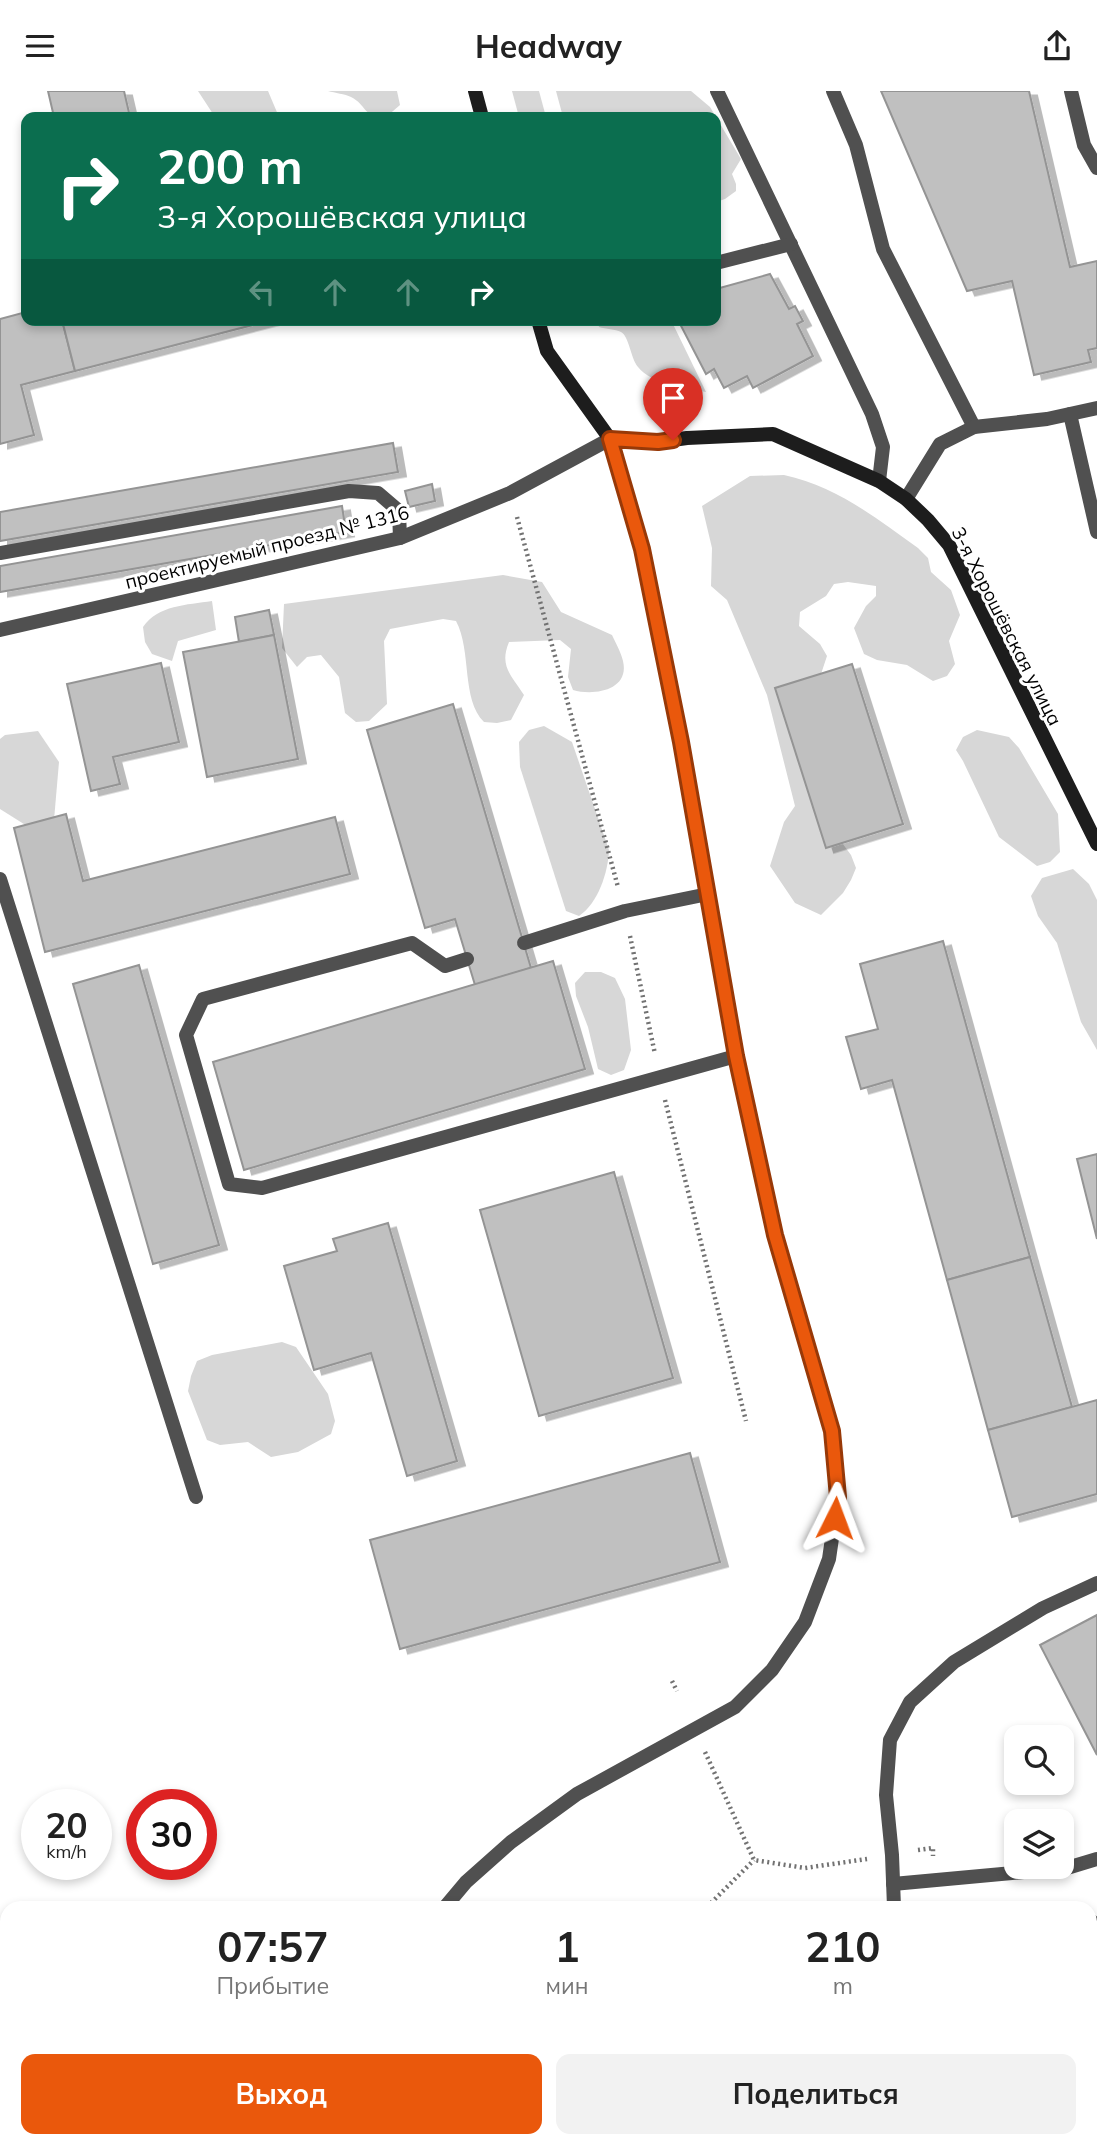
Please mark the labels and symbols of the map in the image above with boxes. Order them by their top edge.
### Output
pin [643,368,703,440]
street label: проектируемый проезд № 1316 [122,500,412,594]
street label: 3-я Хорошёвская улица [946,523,1068,729]
position arrow [798,1481,872,1555]
speed limit sign: 30 [126,1789,217,1880]

